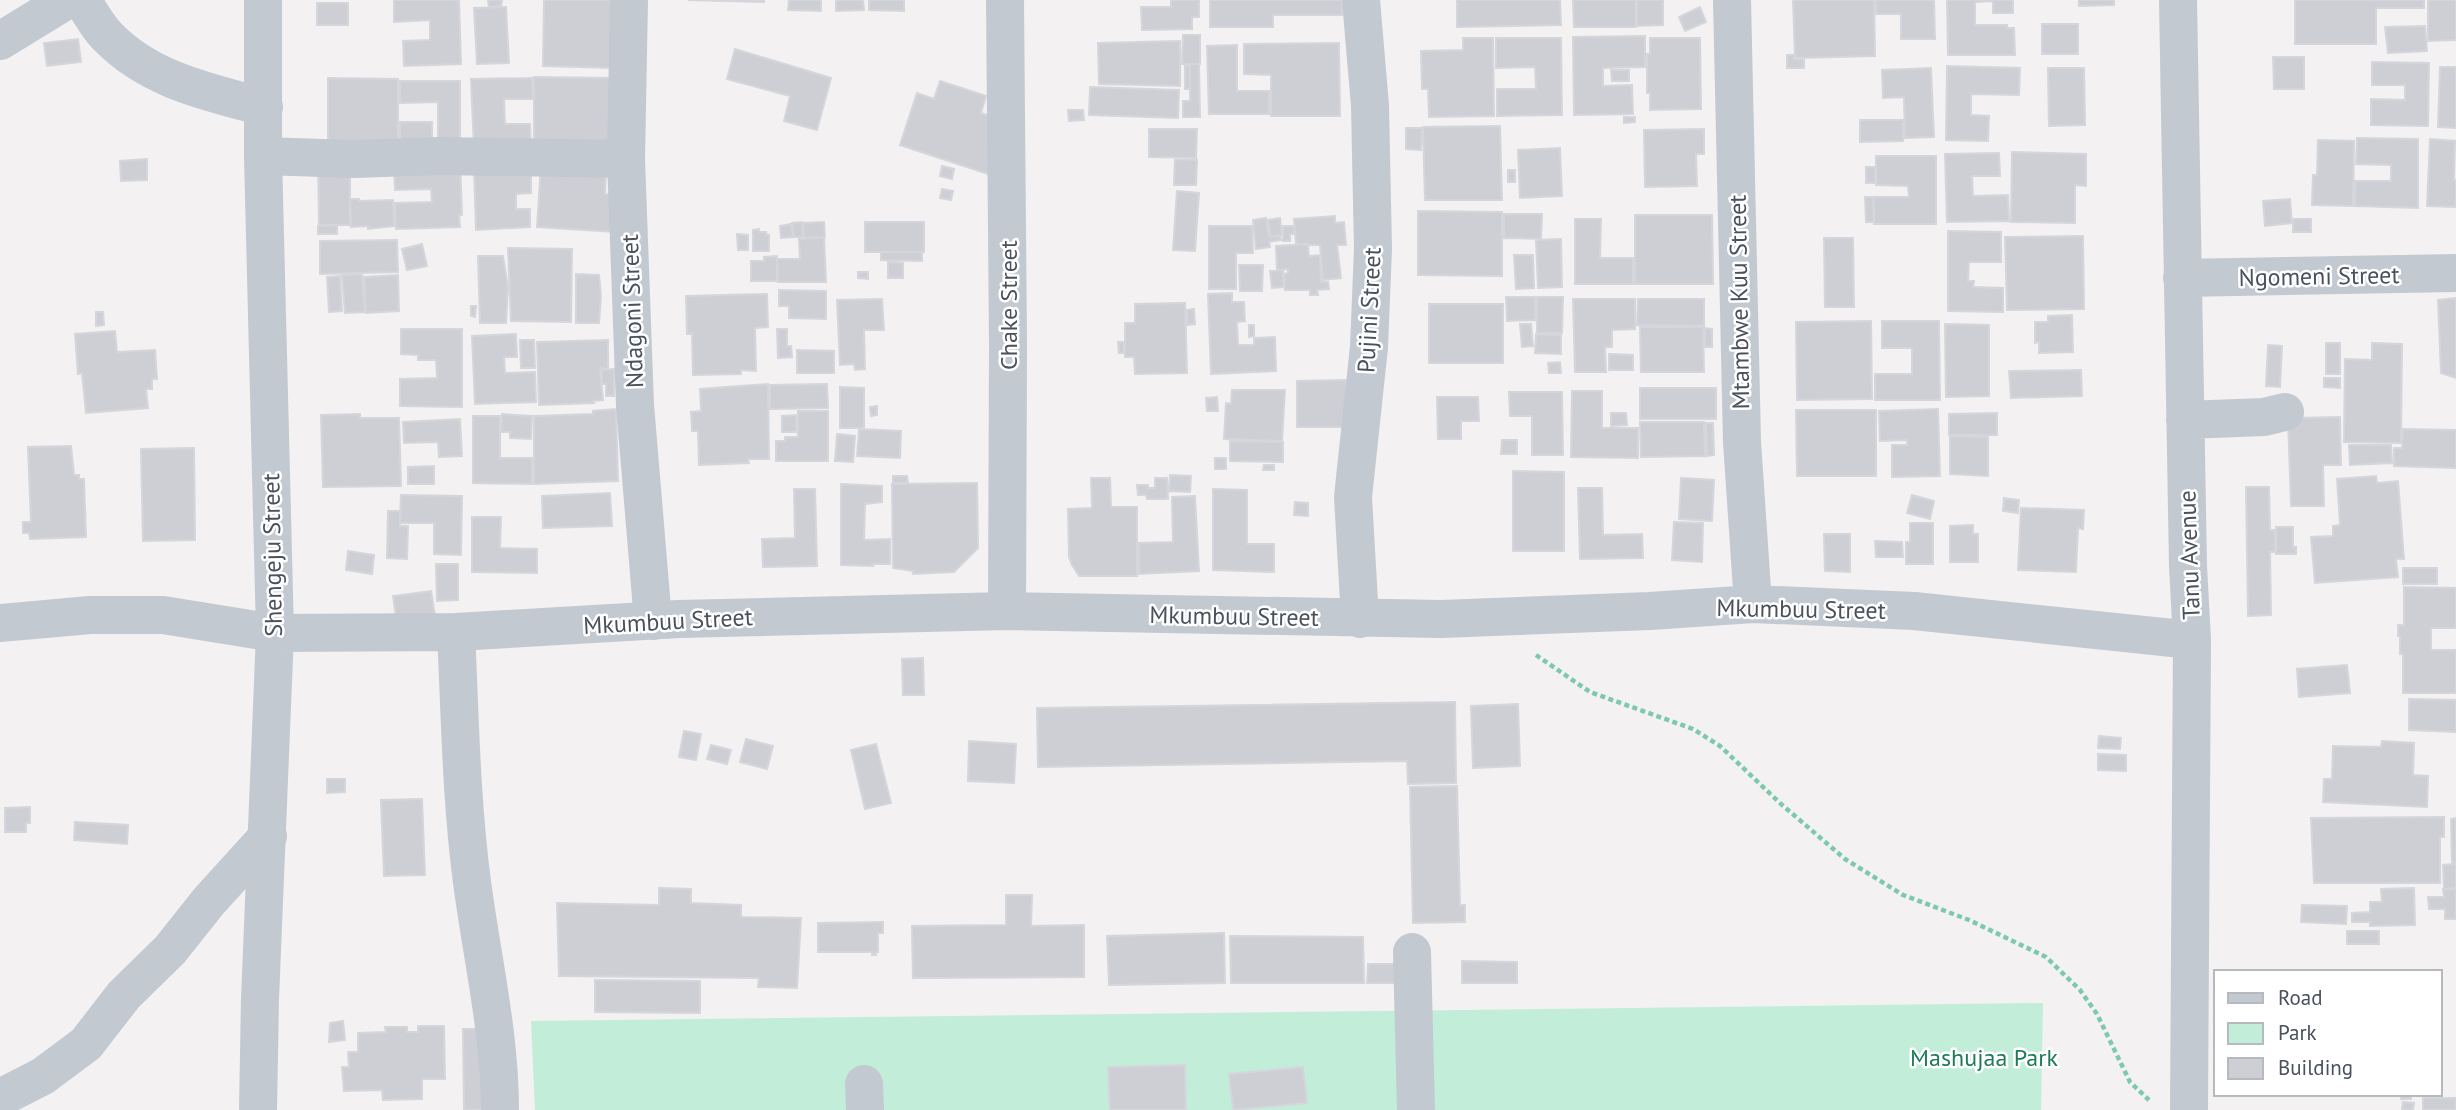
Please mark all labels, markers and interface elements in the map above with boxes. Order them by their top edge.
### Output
street label: Mtambwe Kuu Street [1722,194,1756,410]
street label: Ndagoni Street [614,234,650,388]
street label: Chake Street [993,240,1024,370]
street label: Pujini Street [1350,246,1388,374]
street label: Ngomeni Street [2238,259,2400,293]
street label: Shengeju Street [255,473,289,637]
street label: Tanu Avenue [2171,490,2207,620]
street label: Mkumbuu Street [1716,592,1886,626]
street label: Mkumbuu Street [1149,599,1319,633]
street label: Mkumbuu Street [583,601,753,641]
legend [2214,970,2442,1096]
text: Road [2278,984,2322,1011]
text: Park [2278,1019,2317,1046]
park label: Mashujaa Park [1910,1042,2058,1073]
text: Building [2278,1054,2353,1081]

